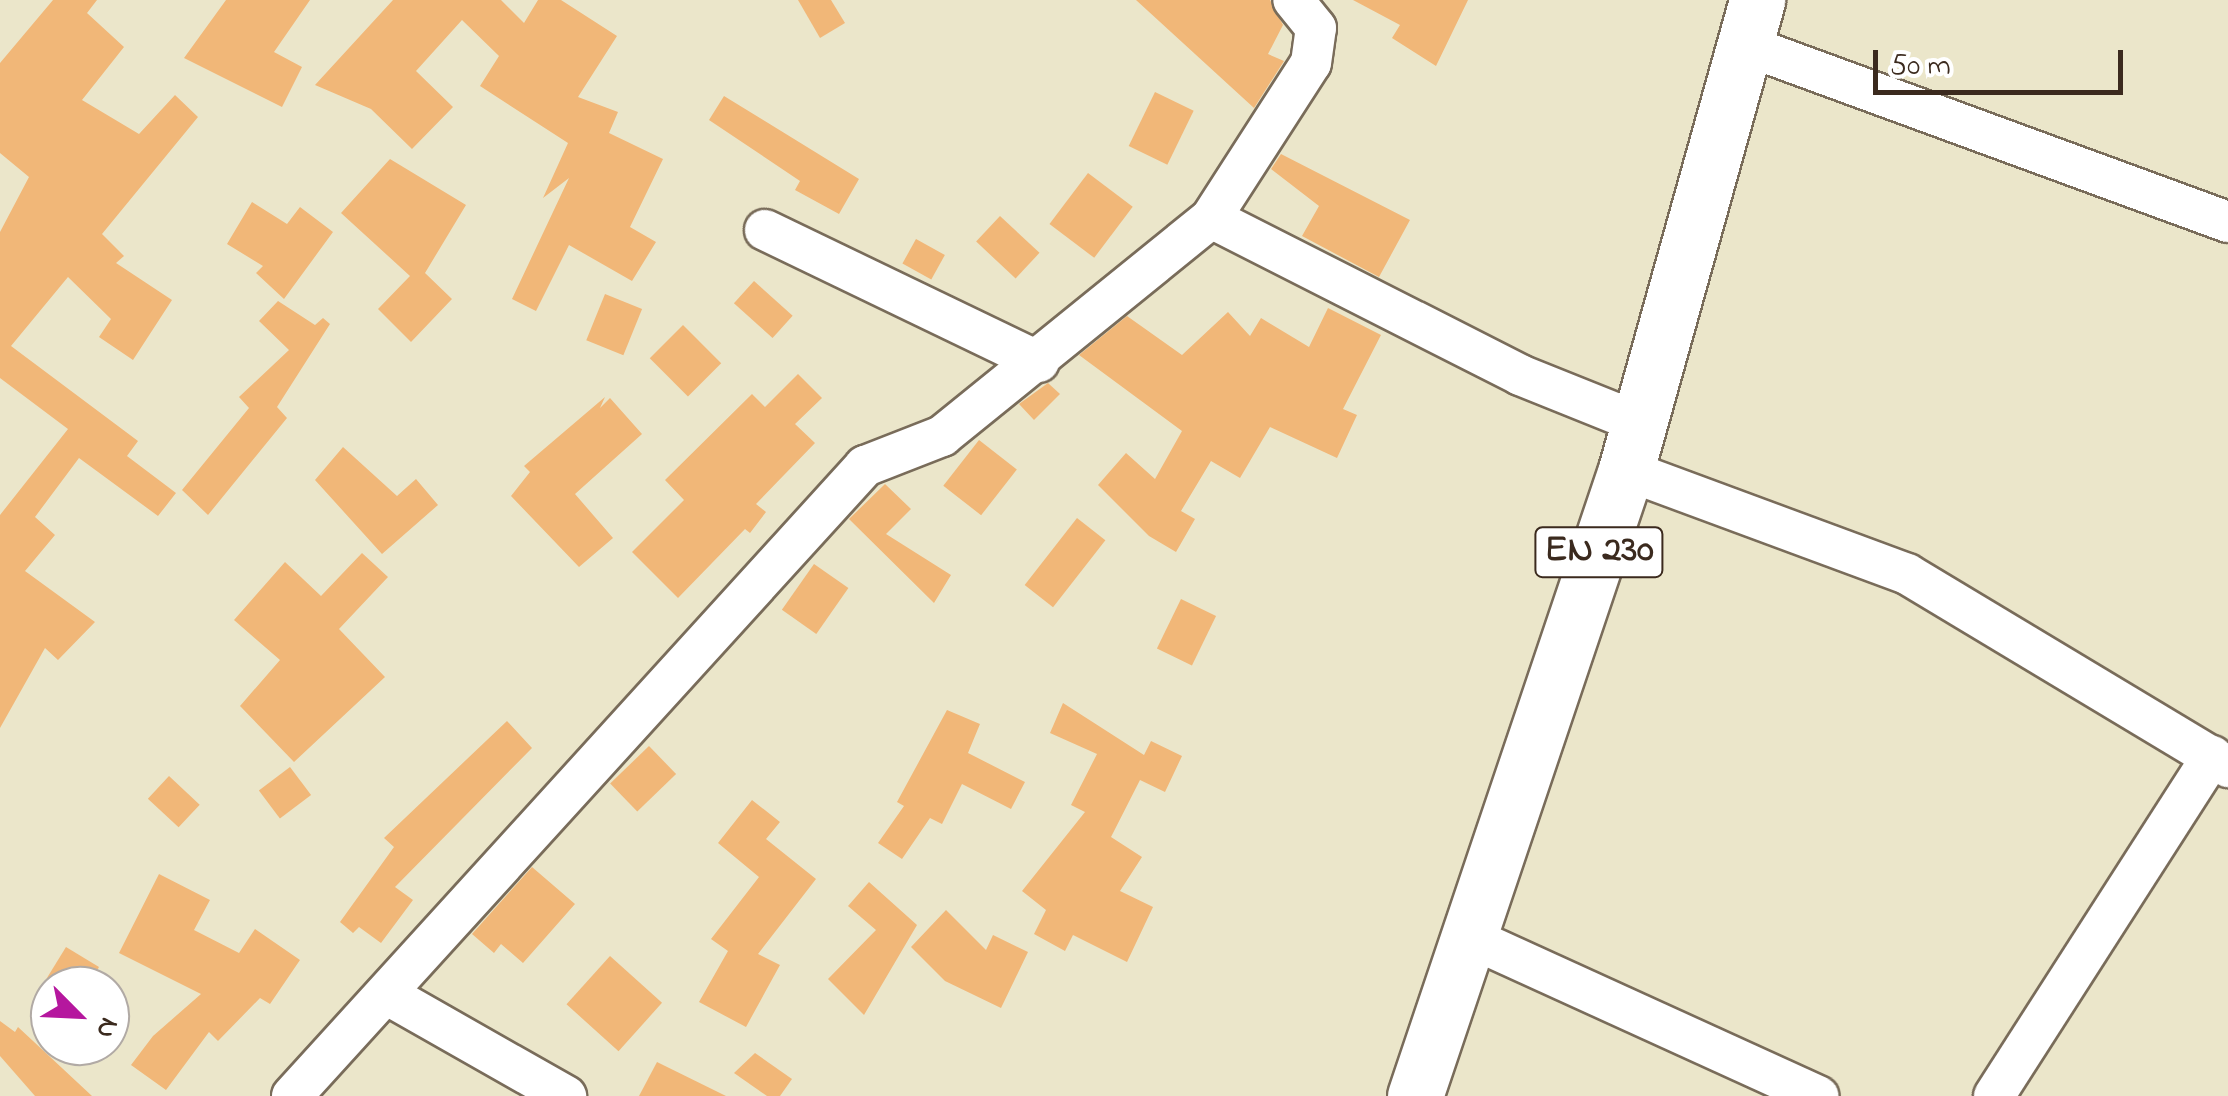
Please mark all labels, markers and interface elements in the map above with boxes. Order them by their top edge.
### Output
scale bar [1878,30,2128,92]
text: 50 m [1890,45,1951,89]
road number: EN 230 [1534,519,1664,585]
north arrow [30,966,130,1066]
text: N [83,1011,129,1045]

